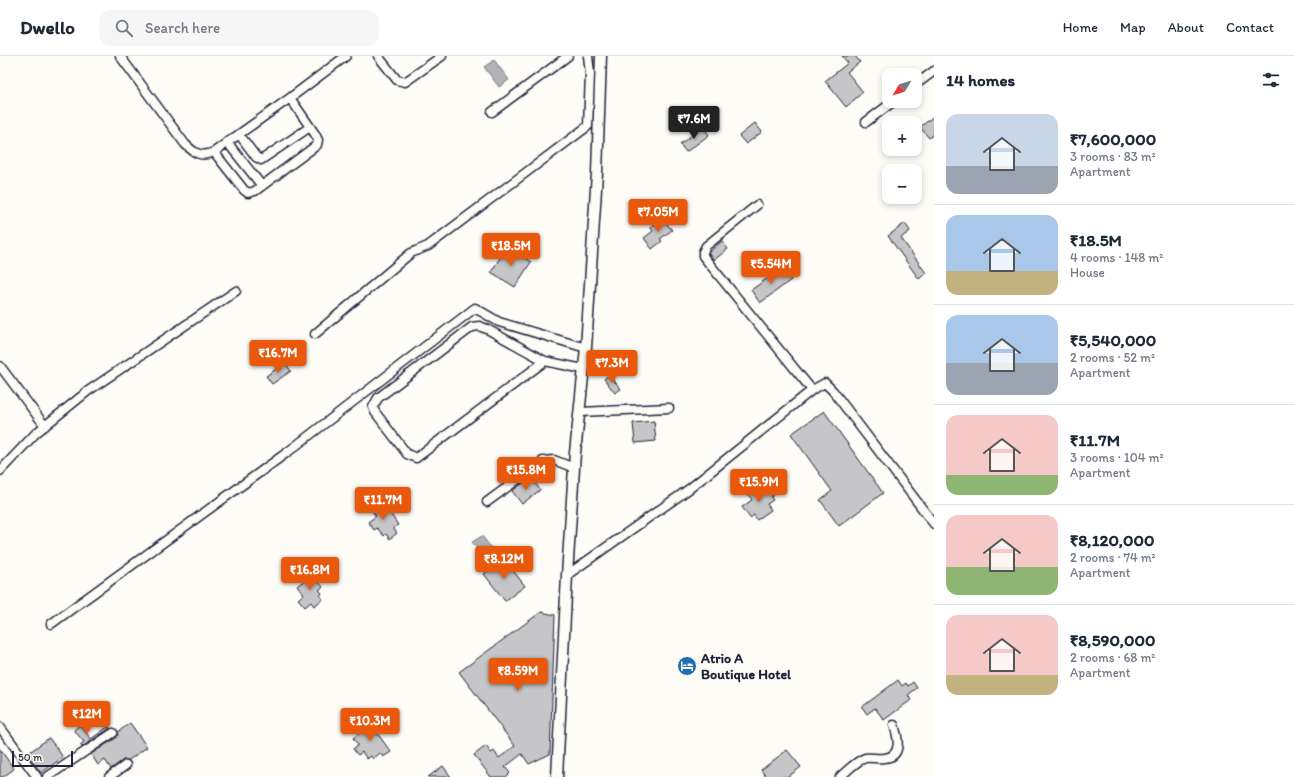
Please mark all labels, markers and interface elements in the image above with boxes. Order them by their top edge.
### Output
search box [99,10,379,46]
text: Dwello [20,16,75,39]
icon: search [113,17,135,39]
text: Search here [145,19,220,37]
text: Home [1063,19,1098,36]
text: Map [1120,19,1146,36]
text: About [1168,19,1204,36]
text: Contact [1226,19,1274,36]
north arrow [882,68,922,108]
map controls [882,68,922,204]
icon: filters [1260,69,1282,91]
text: 14 homes [946,70,1015,90]
pin: ₹7.6M [666,106,722,140]
text: ₹7.6M [677,111,711,126]
button: + [882,116,922,156]
text: ₹7,600,000 [1070,129,1156,149]
icon: home [978,130,1026,178]
text: 3 rooms · 83 m² [1070,149,1156,164]
button: − [882,164,922,204]
text: Apartment [1070,164,1131,179]
pin: ₹7.05M [625,199,691,233]
text: ₹7.05M [637,204,679,219]
text: ₹18.5M [1070,230,1122,250]
icon: home [978,231,1026,279]
pin: ₹18.5M [478,233,544,267]
text: ₹18.5M [491,238,531,253]
text: 4 rooms · 148 m² [1070,250,1163,265]
pin: ₹5.54M [738,251,804,285]
text: ₹5.54M [750,256,792,271]
text: House [1070,265,1105,280]
text: ₹5,540,000 [1070,330,1156,350]
icon: home [978,331,1026,379]
pin: ₹16.7M [245,340,311,374]
text: ₹16.7M [258,345,298,360]
pin: ₹7.3M [584,350,640,384]
text: 2 rooms · 52 m² [1070,350,1155,365]
text: ₹7.3M [595,355,629,370]
text: Apartment [1070,365,1131,380]
text: ₹11.7M [1070,430,1120,450]
icon: home [978,431,1026,479]
text: 3 rooms · 104 m² [1070,450,1163,465]
pin: ₹15.8M [493,457,559,491]
text: ₹15.8M [506,462,546,477]
text: Apartment [1070,465,1131,480]
pin: ₹15.9M [726,469,792,503]
text: ₹15.9M [739,474,779,489]
pin: ₹11.7M [350,487,416,521]
text: ₹11.7M [364,492,402,507]
text: ₹8,120,000 [1070,530,1154,550]
icon: home [978,531,1026,579]
pin: ₹8.12M [471,546,537,580]
text: 2 rooms · 74 m² [1070,550,1156,565]
text: ₹8.12M [484,551,524,566]
pin: ₹16.8M [277,557,343,591]
text: ₹16.8M [290,562,330,577]
text: Apartment [1070,565,1131,580]
text: ₹8,590,000 [1070,630,1155,650]
icon: home [978,631,1026,679]
place label: Atrio A Boutique Hotel [700,650,792,683]
text: 2 rooms · 68 m² [1070,650,1155,665]
hotel icon: Atrio A Boutique Hotel [676,655,698,677]
pin: ₹8.59M [485,658,551,692]
text: ₹8.59M [498,663,538,678]
text: Apartment [1070,665,1131,680]
pin: ₹12M [63,701,111,735]
text: ₹12M [72,706,102,721]
pin: ₹10.3M [337,708,403,742]
text: ₹10.3M [350,713,390,728]
scale bar [12,749,73,768]
text: 50 m [18,751,42,764]

